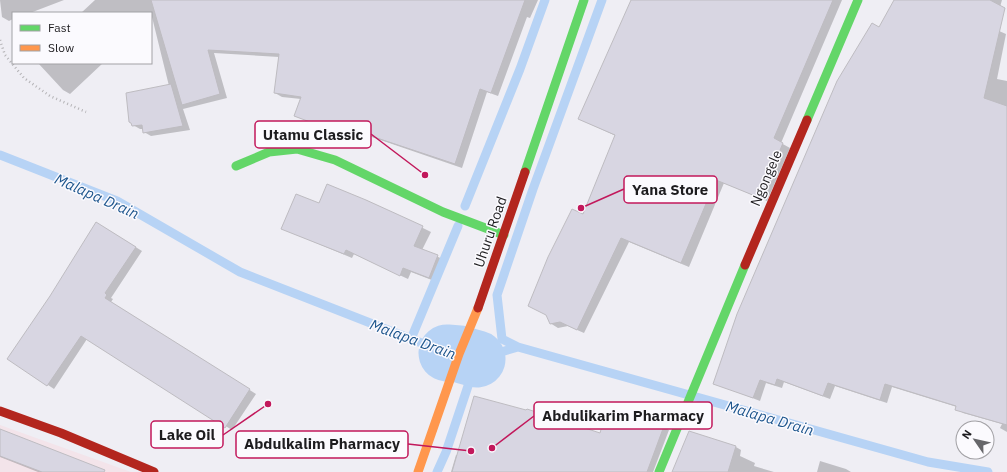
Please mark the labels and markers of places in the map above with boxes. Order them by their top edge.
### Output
callout: Utamu Classic [255,121,371,148]
callout: Yana Store [624,176,717,203]
callout: Abdulikarim Pharmacy [534,402,712,429]
callout: Lake Oil [151,421,223,448]
callout: Abdulkalim Pharmacy [236,431,408,458]

